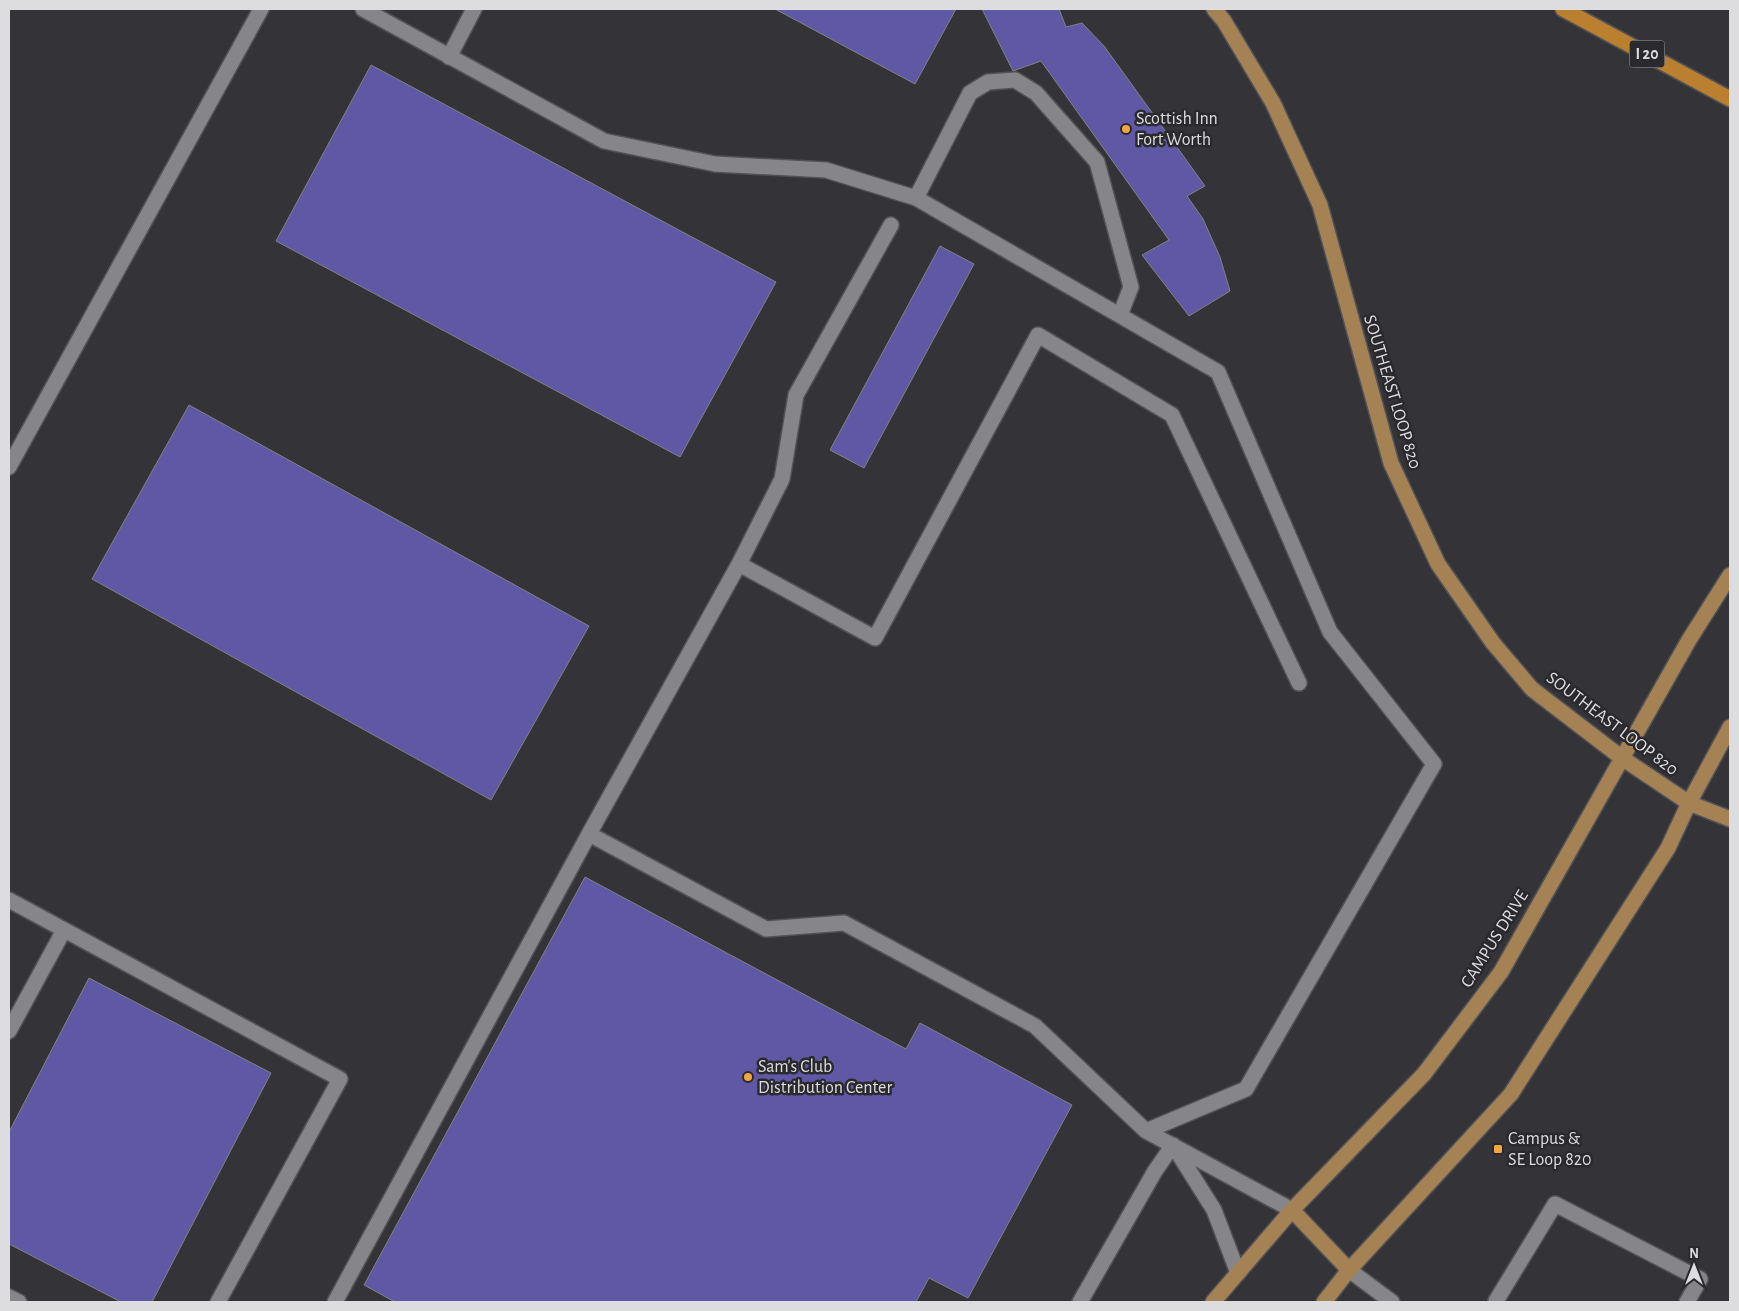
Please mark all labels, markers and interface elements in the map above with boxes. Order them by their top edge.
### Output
road number: I 20 [1630,41,1664,68]
place label: Scottish Inn Fort Worth [1136,110,1218,149]
marker: Scottish Inn Fort Worth [1120,123,1132,135]
street label: SOUTHEAST LOOP 820 [1360,313,1424,471]
street label: SOUTHEAST LOOP 820 [1543,669,1681,779]
street label: CAMPUS DRIVE [1458,887,1532,991]
place label: Sam's Club Distribution Center [758,1058,892,1097]
marker: Sam's Club Distribution Center [742,1071,754,1083]
place label: Campus & SE Loop 820 [1508,1130,1591,1169]
marker: Campus & SE Loop 820 [1492,1143,1504,1155]
north arrow [1669,1241,1719,1291]
text: N [1689,1247,1699,1261]

